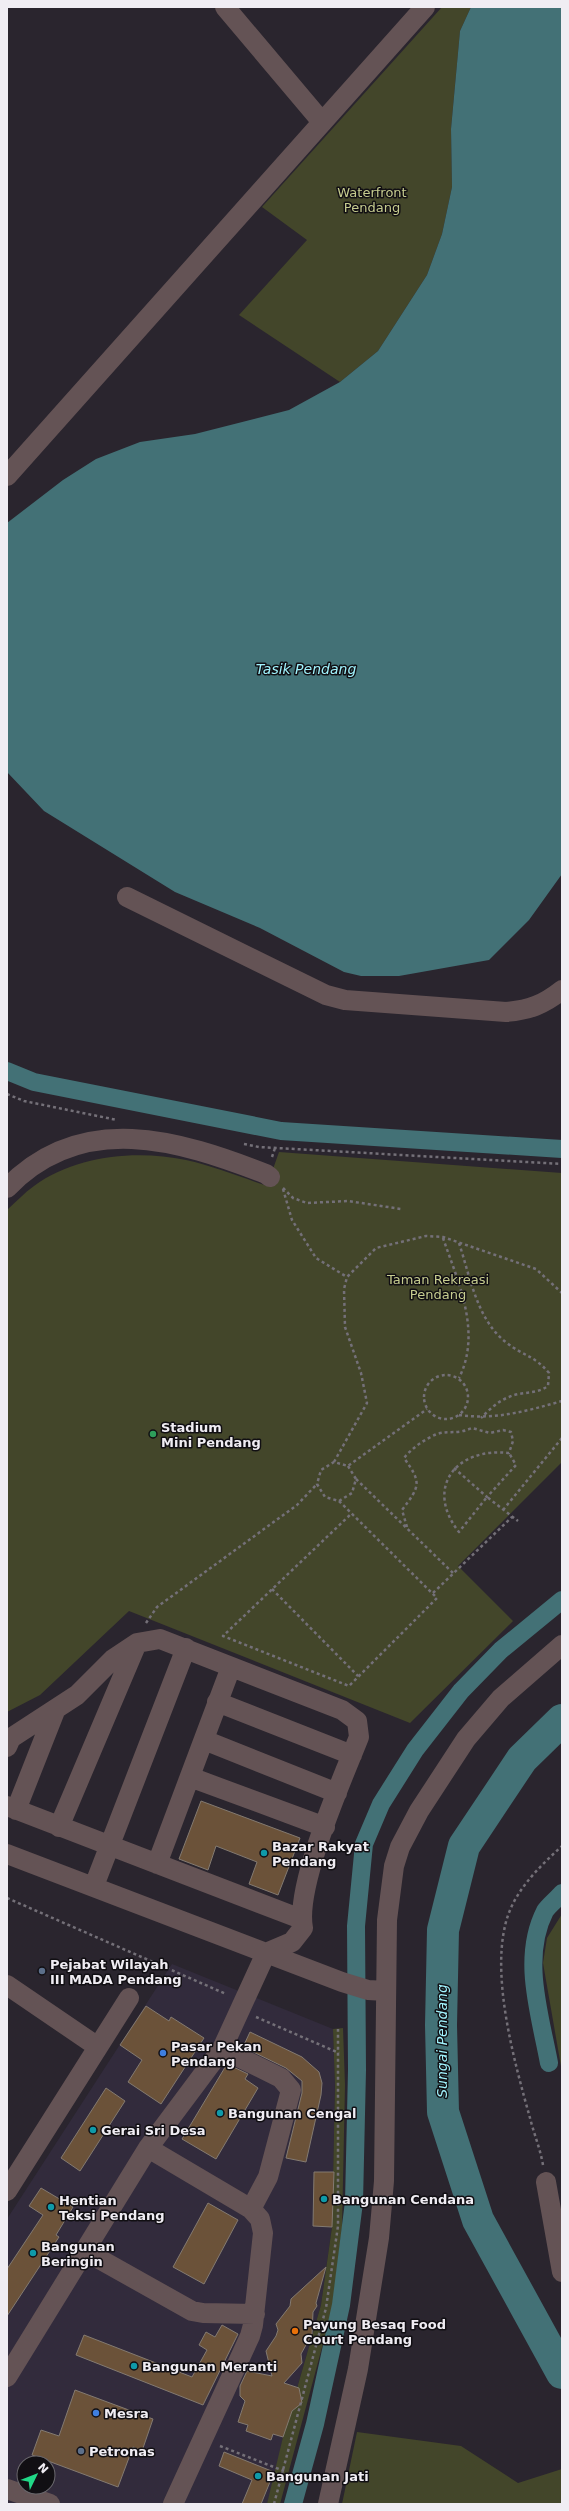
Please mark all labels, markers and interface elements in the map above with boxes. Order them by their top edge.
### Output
park label: Waterfront Pendang [337,185,407,215]
water label: Tasik Pendang [256,661,356,677]
park label: Taman Rekreasi Pendang [386,1272,489,1302]
place label: Stadium Mini Pendang [161,1420,261,1450]
marker: Stadium Mini Pendang [148,1429,158,1439]
place label: Bazar Rakyat Pendang [272,1839,369,1869]
marker: Bazar Rakyat Pendang [259,1848,269,1858]
place label: Pejabat Wilayah III MADA Pendang [50,1957,182,1987]
marker: Pejabat Wilayah III MADA Pendang [37,1966,47,1976]
water label: Sungai Pendang [434,1984,450,2098]
place label: Pasar Pekan Pendang [171,2039,261,2069]
marker: Pasar Pekan Pendang [158,2048,168,2058]
place label: Bangunan Cengal [228,2106,356,2121]
marker: Bangunan Cengal [215,2108,225,2118]
place label: Gerai Sri Desa [101,2123,206,2138]
marker: Gerai Sri Desa [88,2125,98,2135]
place label: Bangunan Cendana [332,2192,474,2207]
place label: Hentian Teksi Pendang [59,2193,165,2223]
marker: Bangunan Cendana [319,2194,329,2204]
marker: Hentian Teksi Pendang [46,2202,56,2212]
place label: Bangunan Beringin [41,2239,115,2269]
marker: Bangunan Beringin [28,2248,38,2258]
place label: Payung Besaq Food Court Pendang [303,2317,446,2347]
marker: Payung Besaq Food Court Pendang [290,2326,300,2336]
place label: Bangunan Meranti [142,2359,277,2374]
marker: Bangunan Meranti [129,2361,139,2371]
place label: Mesra [104,2406,149,2421]
marker: Mesra [91,2408,101,2418]
place label: Petronas [89,2444,155,2459]
marker: Petronas [76,2446,86,2456]
north arrow [16,2455,56,2495]
text: N [35,2461,51,2476]
place label: Bangunan Jati [266,2469,369,2484]
marker: Bangunan Jati [253,2471,263,2481]

